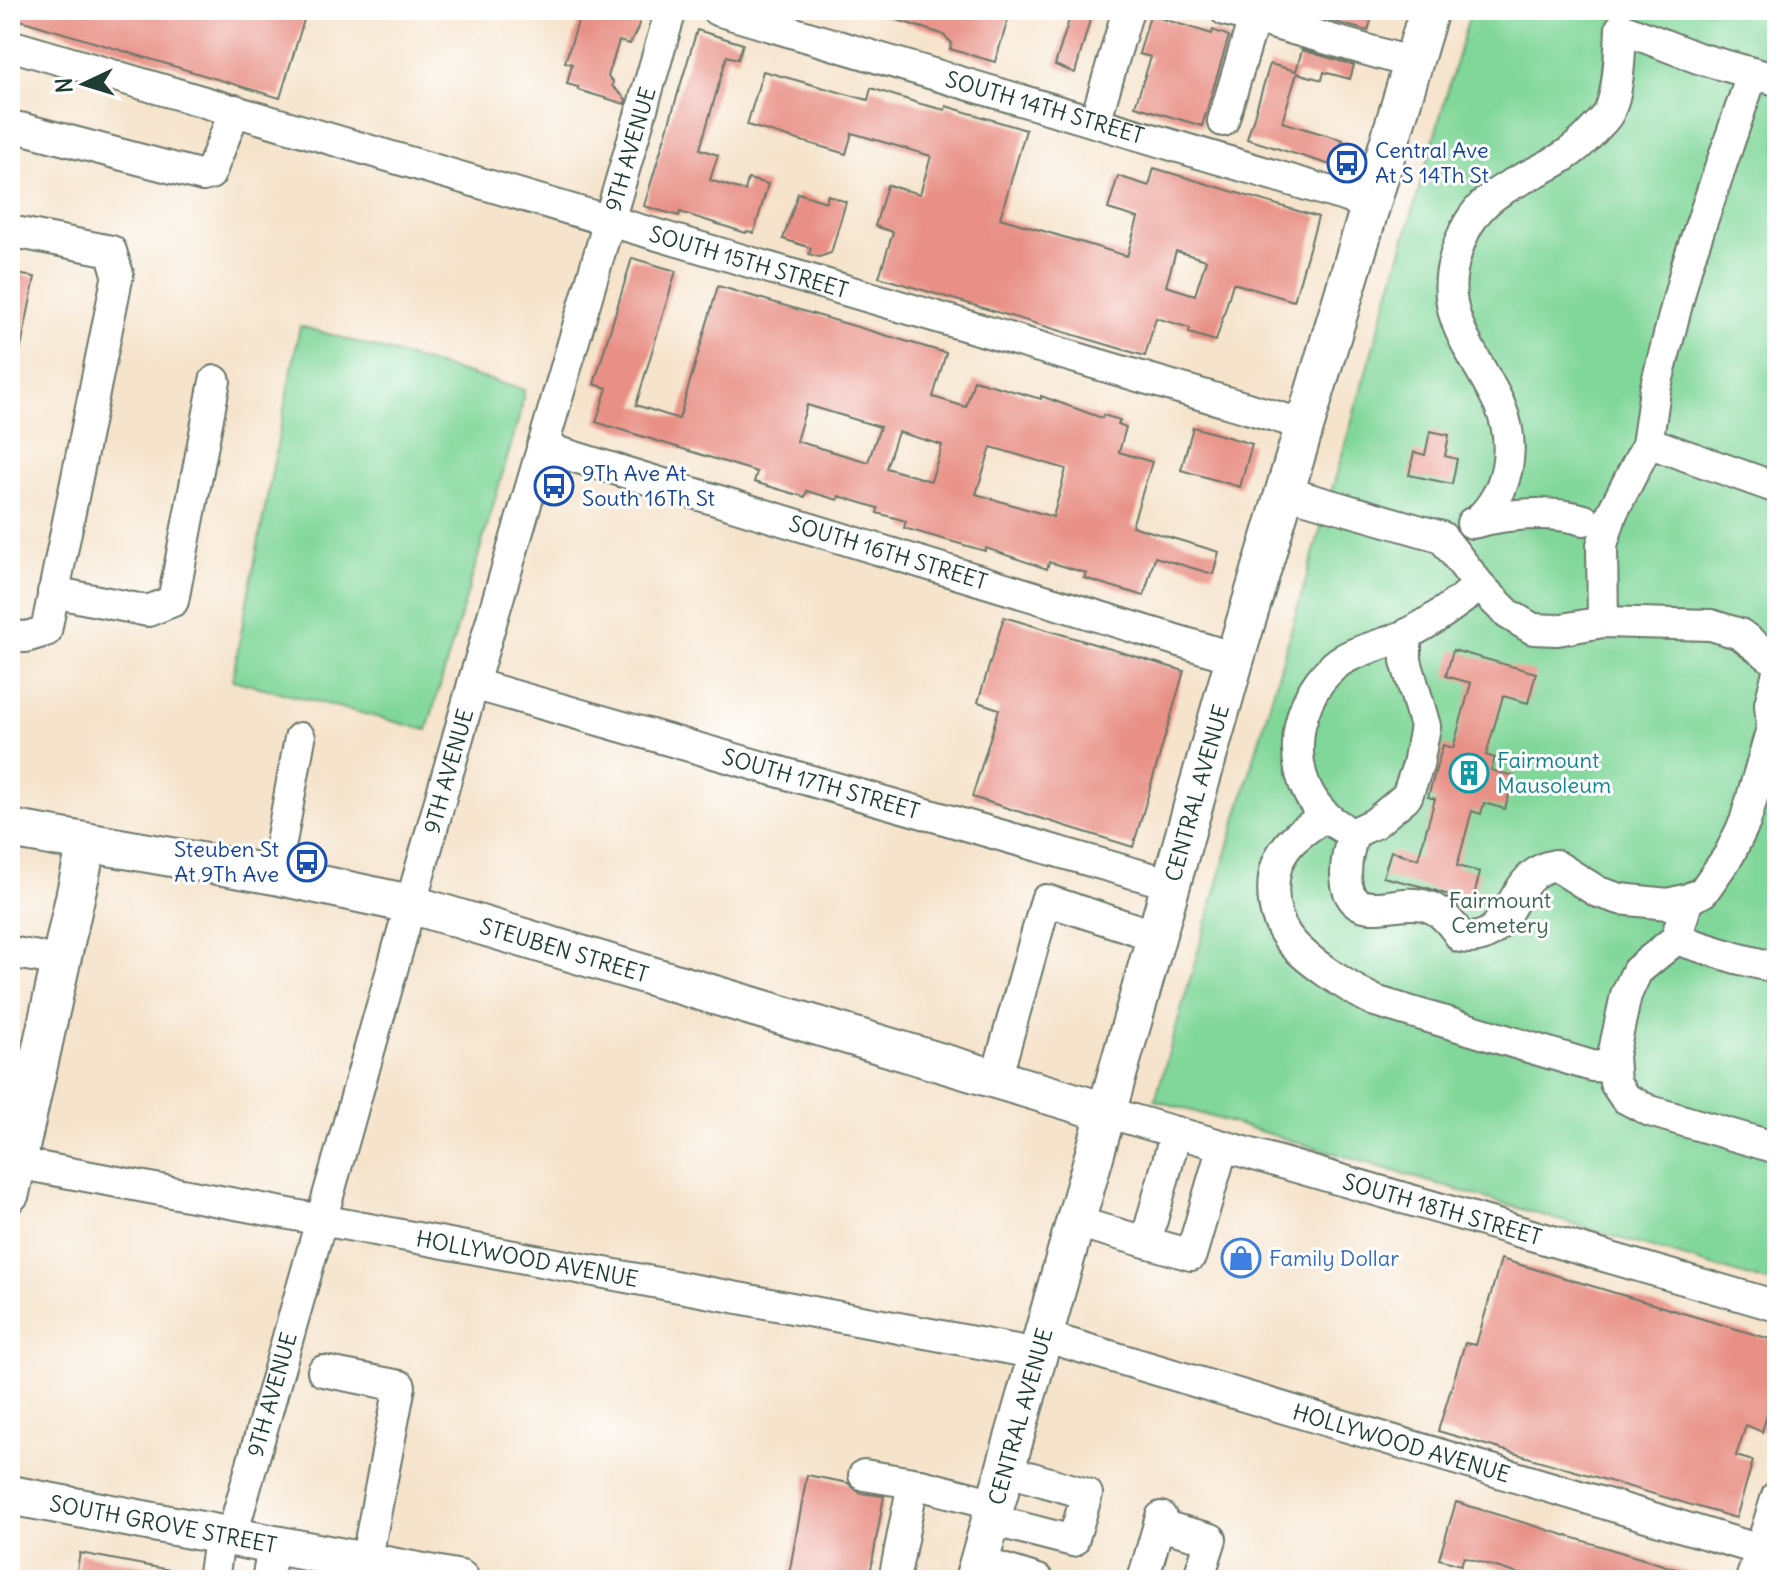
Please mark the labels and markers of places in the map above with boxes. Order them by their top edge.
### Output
place label: Central Ave At S 14Th St [1375,136,1489,189]
bus stop icon: Central Ave At S 14Th St [1326,142,1368,184]
place label: 9Th Ave At South 16Th St [582,459,715,512]
bus stop icon: 9Th Ave At South 16Th St [533,465,575,507]
place label: Fairmount Mausoleum [1497,746,1611,799]
building icon: Fairmount Mausoleum [1448,752,1490,794]
place label: Steuben St At 9Th Ave [174,835,279,888]
bus stop icon: Steuben St At 9Th Ave [286,841,328,883]
shop icon: Family Dollar [1220,1237,1262,1279]
place label: Family Dollar [1269,1244,1399,1272]

